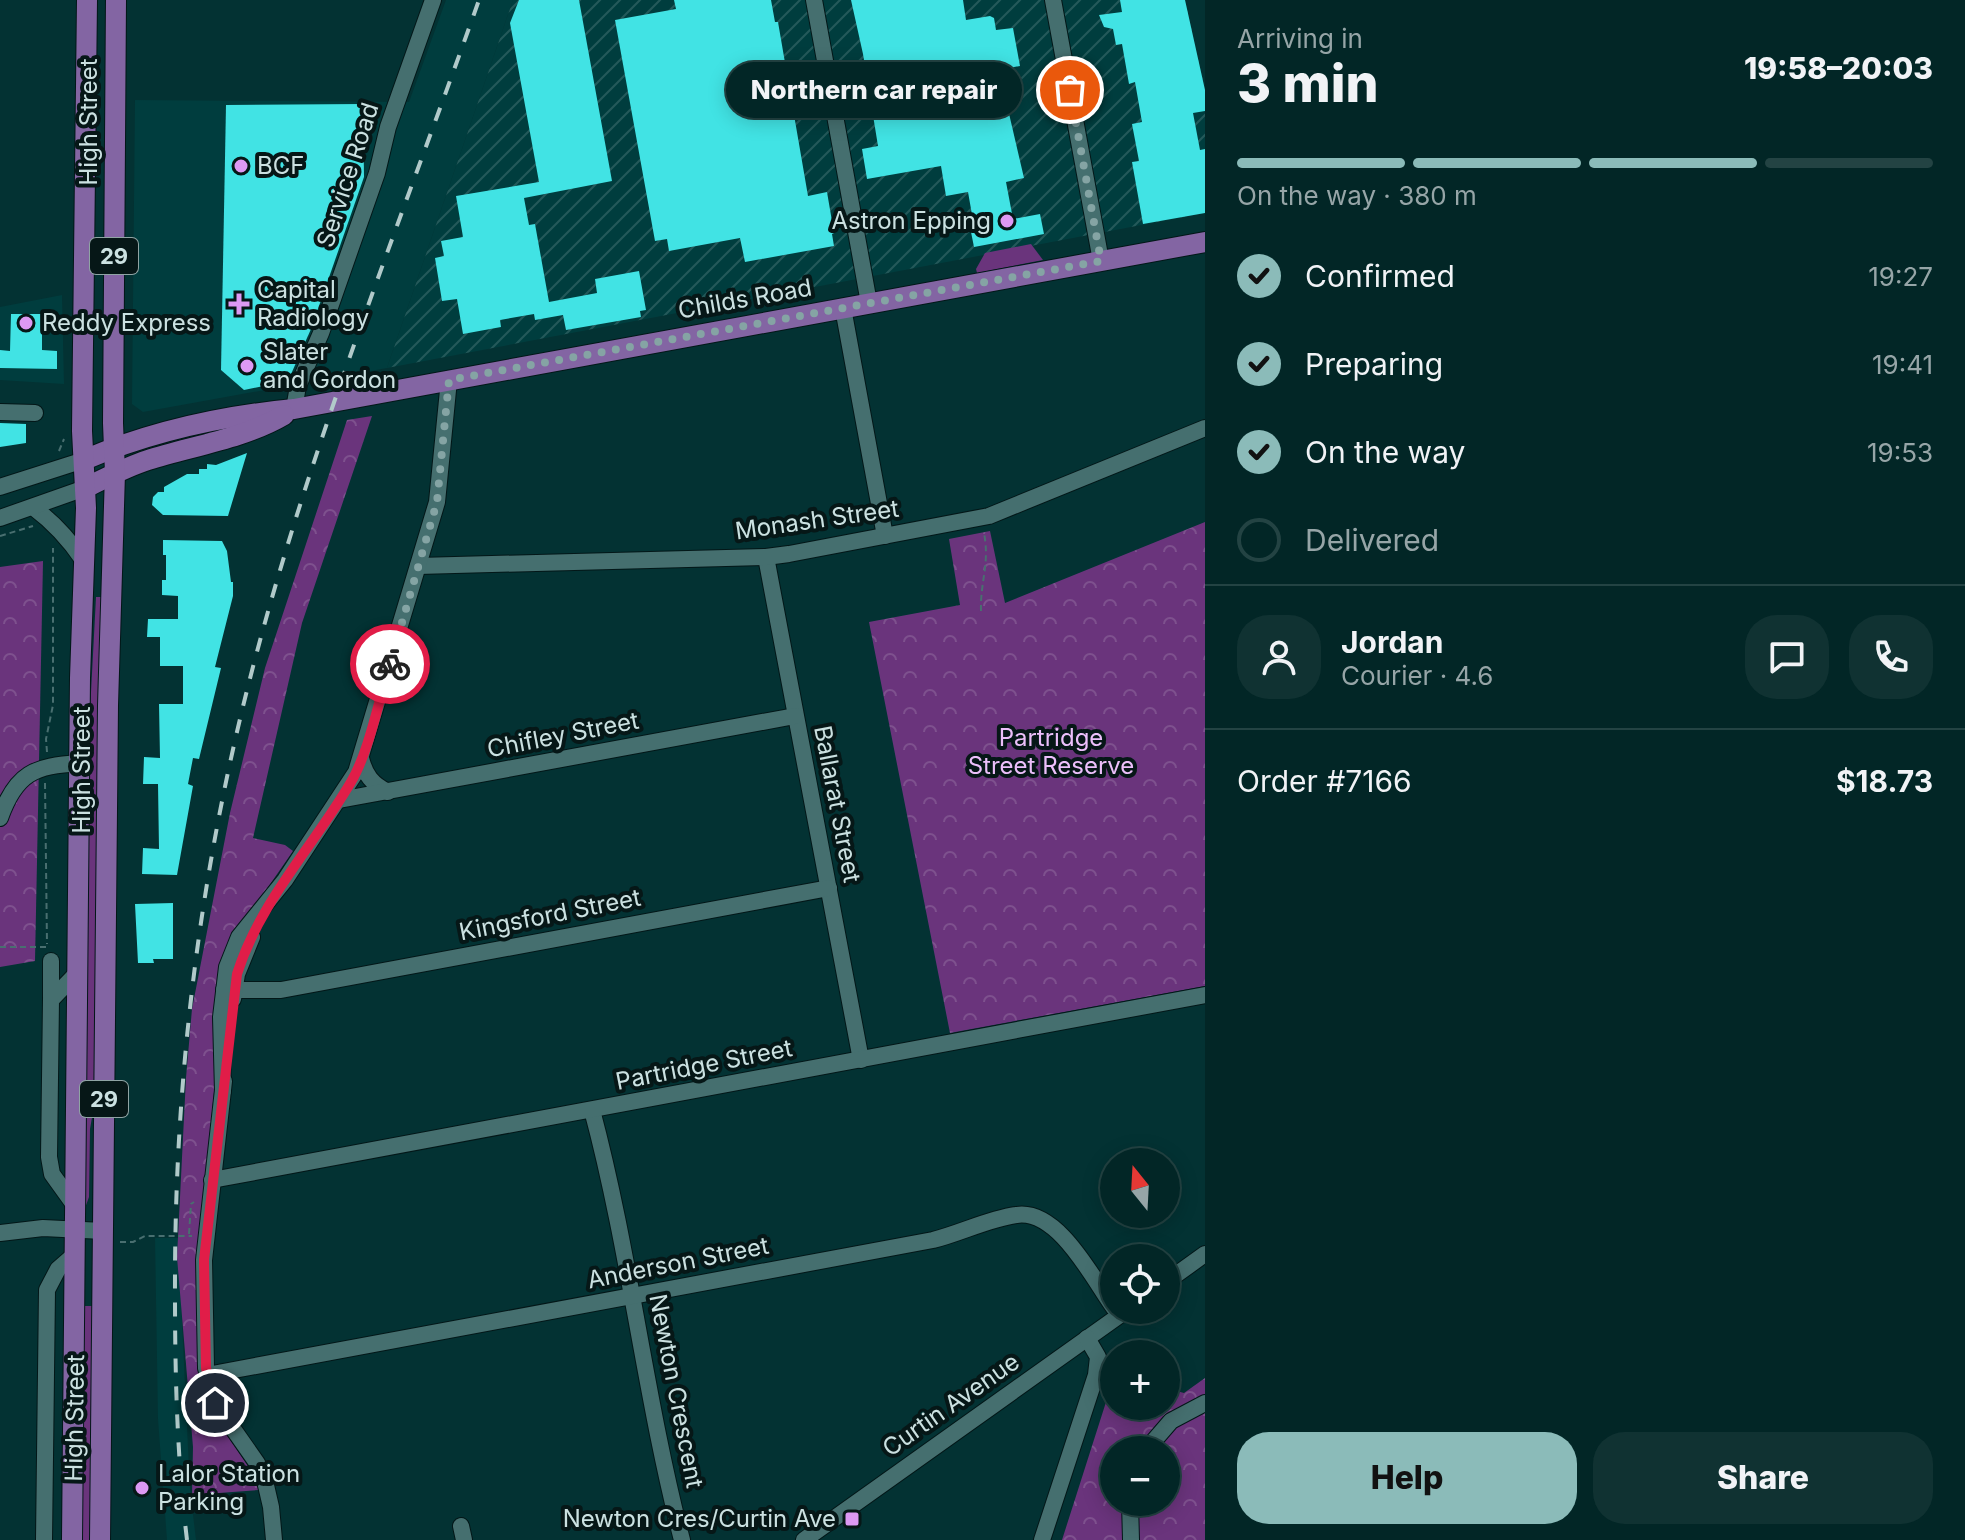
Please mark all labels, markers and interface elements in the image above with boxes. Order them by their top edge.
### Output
text: Arriving in [1237,23,1363,54]
text: 19:58–20:03 [1744,50,1933,86]
text: 3 min [1237,52,1379,115]
pin [1036,56,1104,124]
street label: High Street [74,58,103,186]
callout: Northern car repair [726,62,1022,118]
icon: bag [1048,68,1092,112]
text: Northern car repair [751,74,997,105]
street label: Service Road [310,99,385,251]
place label: BCF [257,151,304,180]
marker: BCF [232,157,250,175]
text: On the way · 380 m [1237,180,1477,211]
place label: Astron Epping [831,206,991,235]
marker: Astron Epping [998,212,1016,230]
road number: 29 [90,238,138,274]
icon: check [1237,254,1281,298]
text: Confirmed [1305,258,1455,294]
text: 19:27 [1868,261,1933,292]
street label: Childs Road [676,272,814,325]
place label: Capital Radiology [257,275,369,332]
marker: Capital Radiology [228,293,250,315]
place label: Reddy Express [42,308,211,337]
marker: Reddy Express [17,314,35,332]
place label: Slater and Gordon [263,337,396,394]
icon: check [1237,342,1281,386]
text: Preparing [1305,346,1443,382]
text: 19:41 [1872,349,1933,380]
marker: Slater and Gordon [238,357,256,375]
icon: check [1237,430,1281,474]
text: On the way [1305,434,1465,470]
text: 19:53 [1867,437,1933,468]
street label: Monash Street [733,494,901,545]
text: Delivered [1305,522,1439,558]
button: person [1237,615,1321,699]
button: chat [1745,615,1829,699]
button: phone [1849,615,1933,699]
courier [350,624,430,704]
text: Jordan [1341,624,1443,660]
icon: bike [368,642,412,686]
text: Courier · 4.6 [1341,660,1493,691]
street label: High Street [67,706,96,834]
street label: Chifley Street [485,706,641,763]
street label: Ballarat Street [808,723,867,885]
park label: Partridge Street Reserve [968,723,1134,780]
text: Order #7166 [1237,763,1412,799]
text: $18.73 [1836,763,1933,799]
street label: Kingsford Street [457,883,643,946]
street label: Partridge Street [613,1033,795,1096]
road number: 29 [80,1081,128,1117]
north arrow [1100,1148,1180,1228]
map controls [1100,1148,1180,1516]
street label: Anderson Street [585,1231,771,1294]
button: locate [1100,1244,1180,1324]
street label: Newton Crescent [643,1292,710,1490]
button: + [1100,1340,1180,1420]
street label: Curtin Avenue [877,1347,1025,1462]
street label: High Street [59,1354,90,1482]
pin [181,1369,249,1437]
icon: home [193,1381,237,1425]
button: Help [1237,1432,1577,1524]
button: Share [1593,1432,1933,1524]
button: − [1100,1436,1180,1516]
place label: Lalor Station Parking [158,1459,300,1516]
marker: Lalor Station Parking [133,1479,151,1497]
place label: Newton Cres/Curtin Ave [563,1504,836,1533]
marker: Newton Cres/Curtin Ave [843,1510,861,1528]

